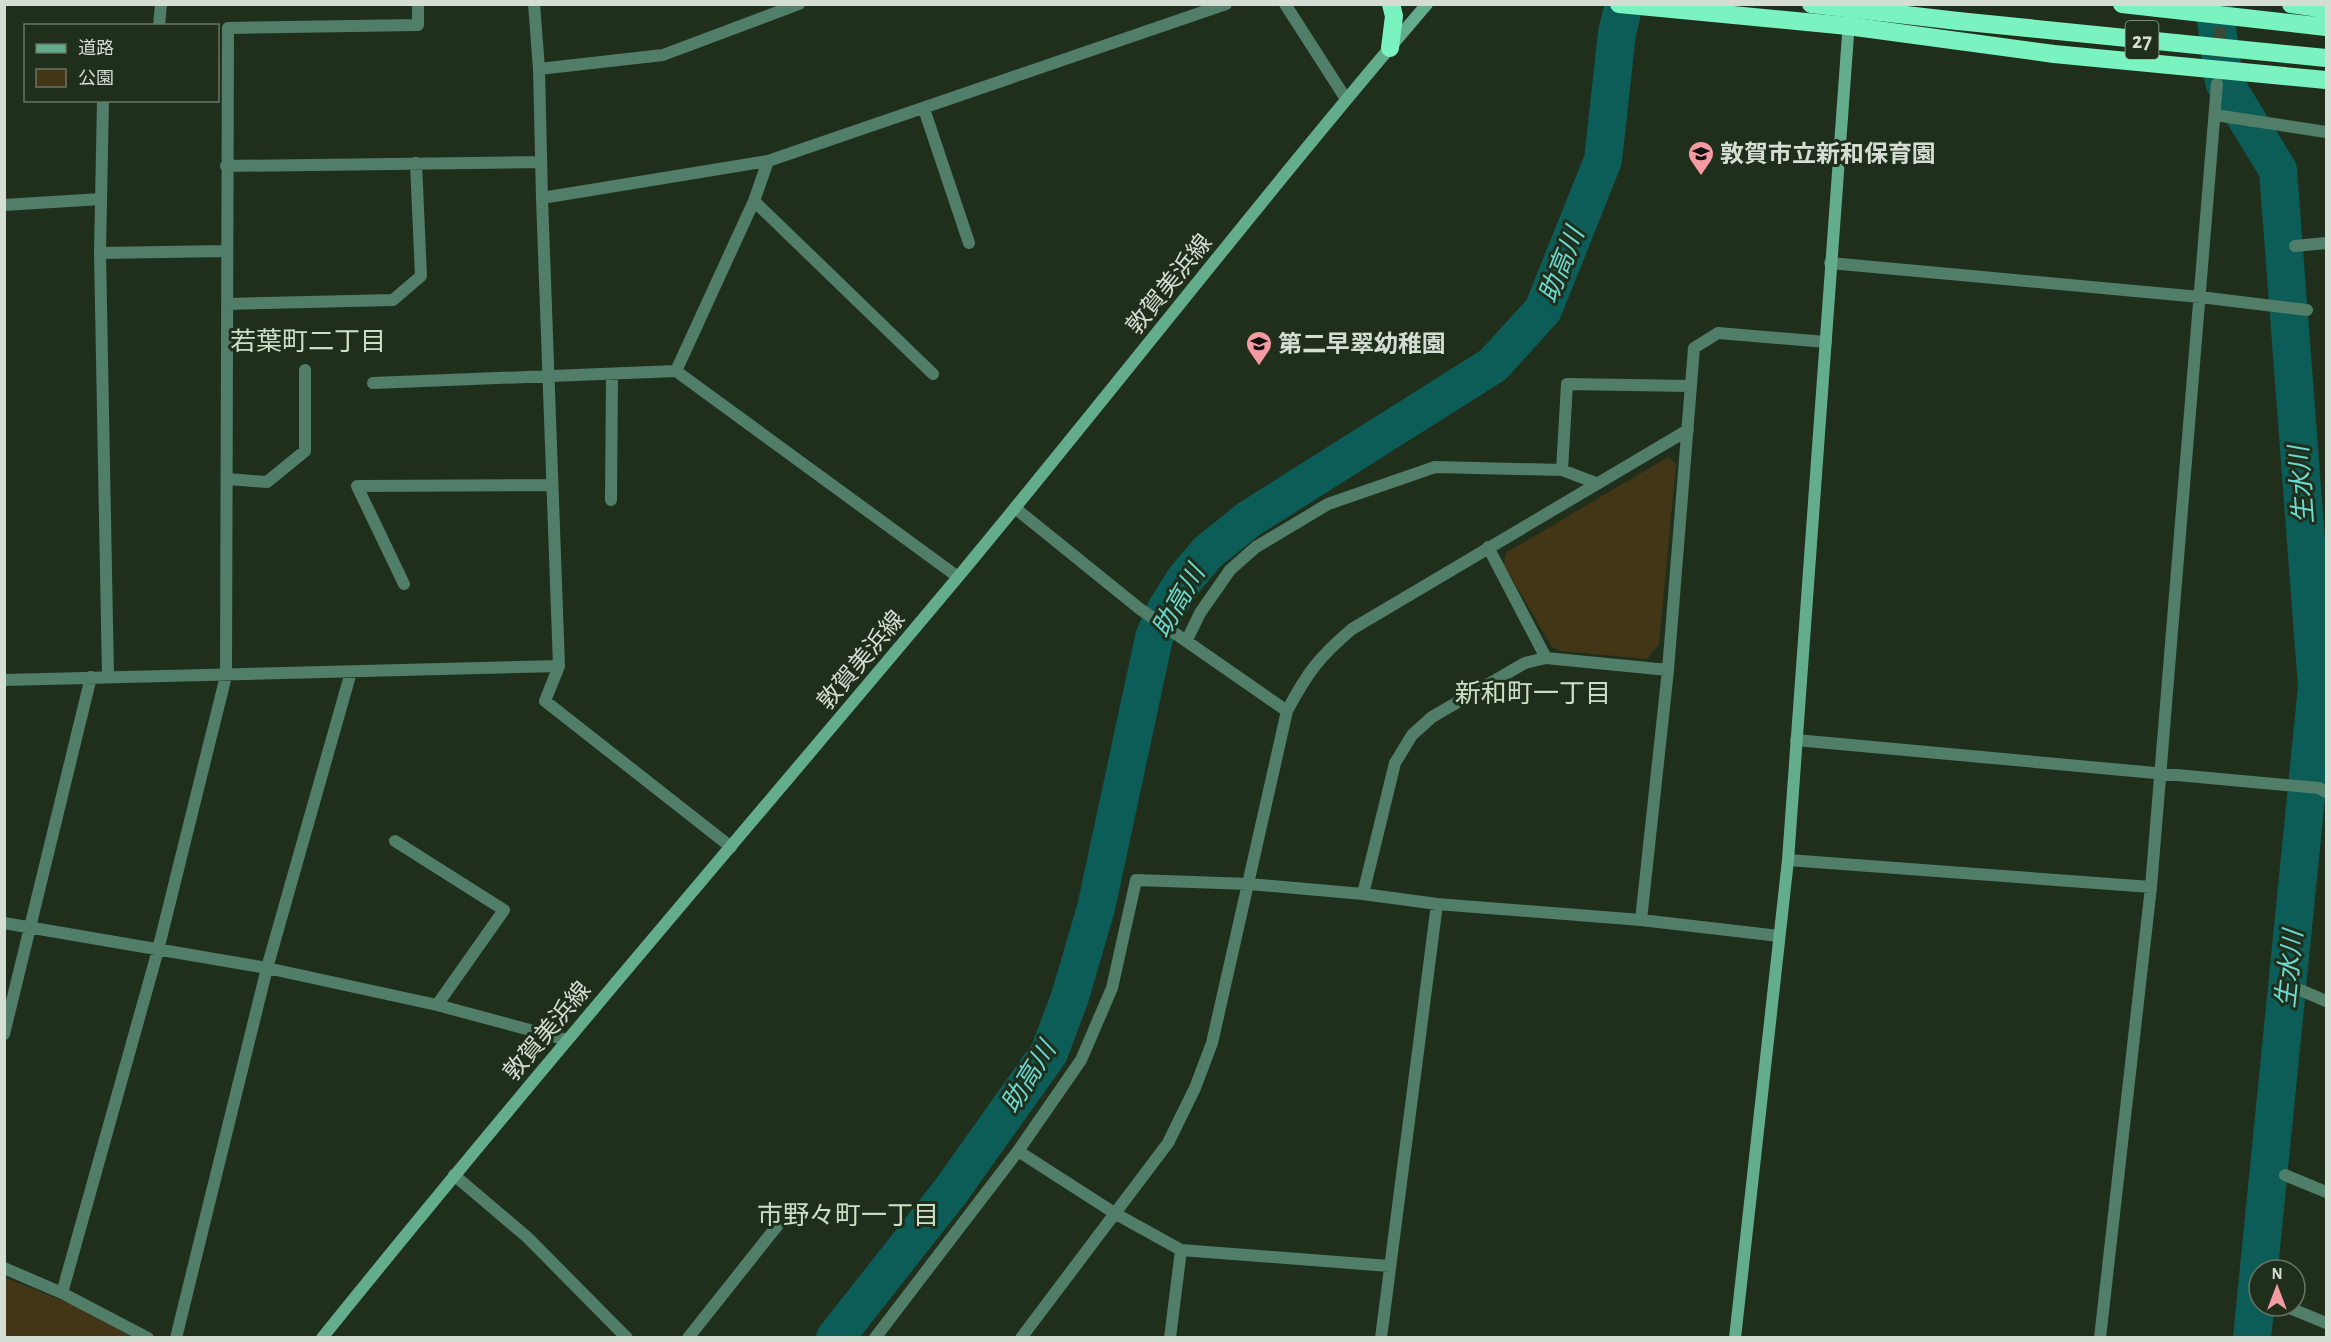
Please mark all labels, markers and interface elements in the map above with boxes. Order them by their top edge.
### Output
road number: 27 [2126,21,2158,59]
legend [24,24,219,102]
text: 道路 [78,38,114,58]
text: 公園 [78,69,114,88]
school or university icon: 敦賀市立新和保育園 [1686,139,1716,177]
place label: 敦賀市立新和保育園 [1720,141,1936,167]
water label: 助高川 [1534,221,1590,306]
street label: 敦賀美浜線 [1121,229,1217,339]
district label: 若葉町二丁目 [230,328,386,355]
school or university icon: 第二早翠幼稚園 [1244,329,1274,367]
place label: 第二早翠幼稚園 [1278,331,1446,357]
water label: 生水川 [2285,442,2318,525]
water label: 助高川 [1147,558,1211,642]
street label: 敦賀美浜線 [812,606,910,714]
district label: 新和町一丁目 [1455,680,1611,707]
water label: 生水川 [2272,926,2307,1009]
street label: 敦賀美浜線 [498,977,596,1085]
water label: 助高川 [996,1034,1062,1117]
district label: 市野々町一丁目 [757,1202,939,1229]
north arrow [2247,1258,2307,1318]
text: N [2271,1266,2283,1282]

